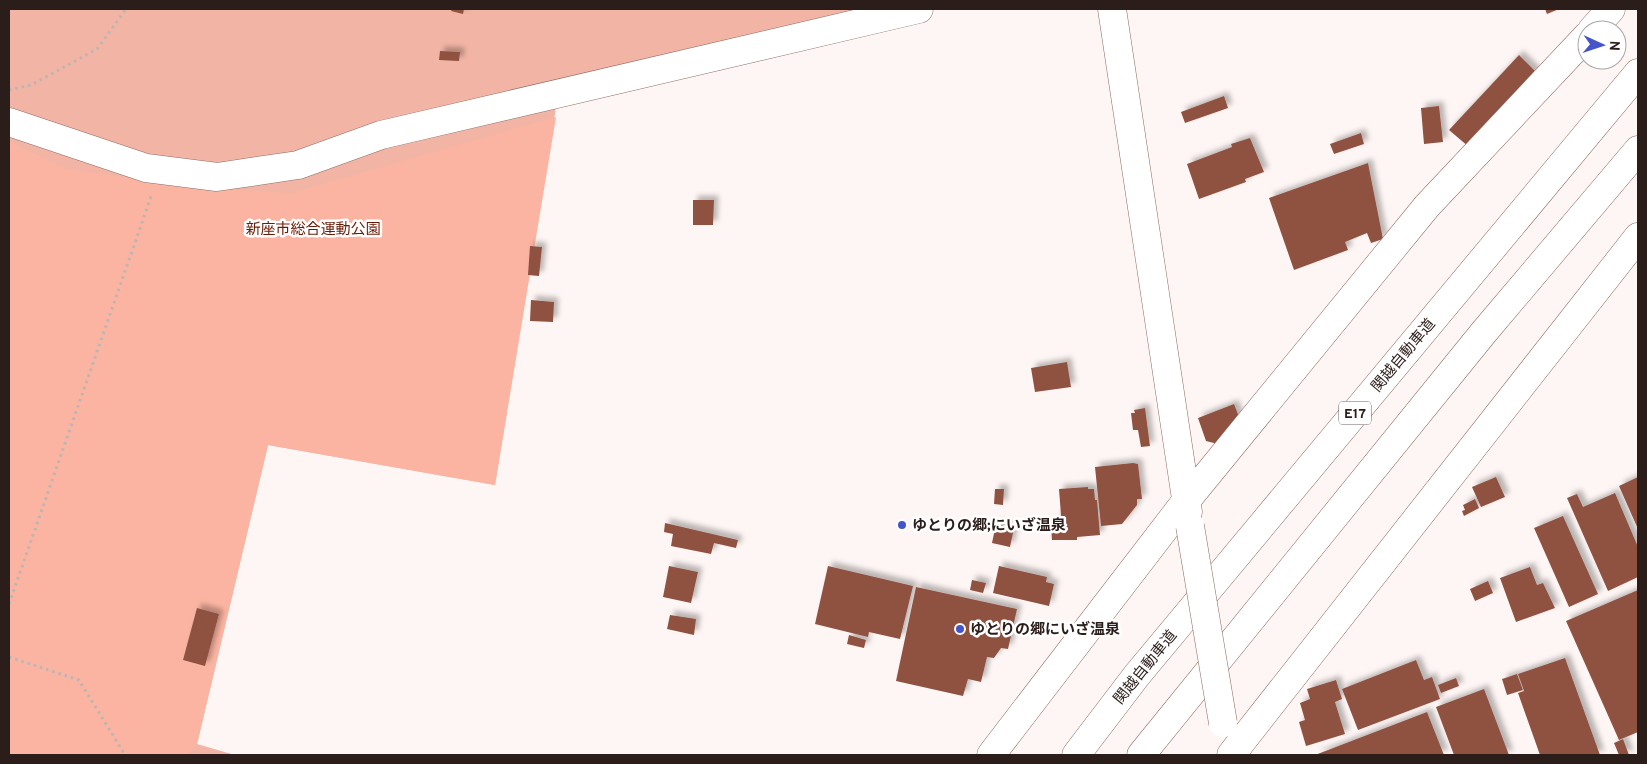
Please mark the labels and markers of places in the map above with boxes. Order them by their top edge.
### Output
place label: ゆとりの郷;にいざ温泉 [912,516,1066,536]
marker: ゆとりの郷;にいざ温泉 [896,519,908,531]
place label: ゆとりの郷にいざ温泉 [970,620,1120,640]
marker: ゆとりの郷にいざ温泉 [954,623,966,635]

